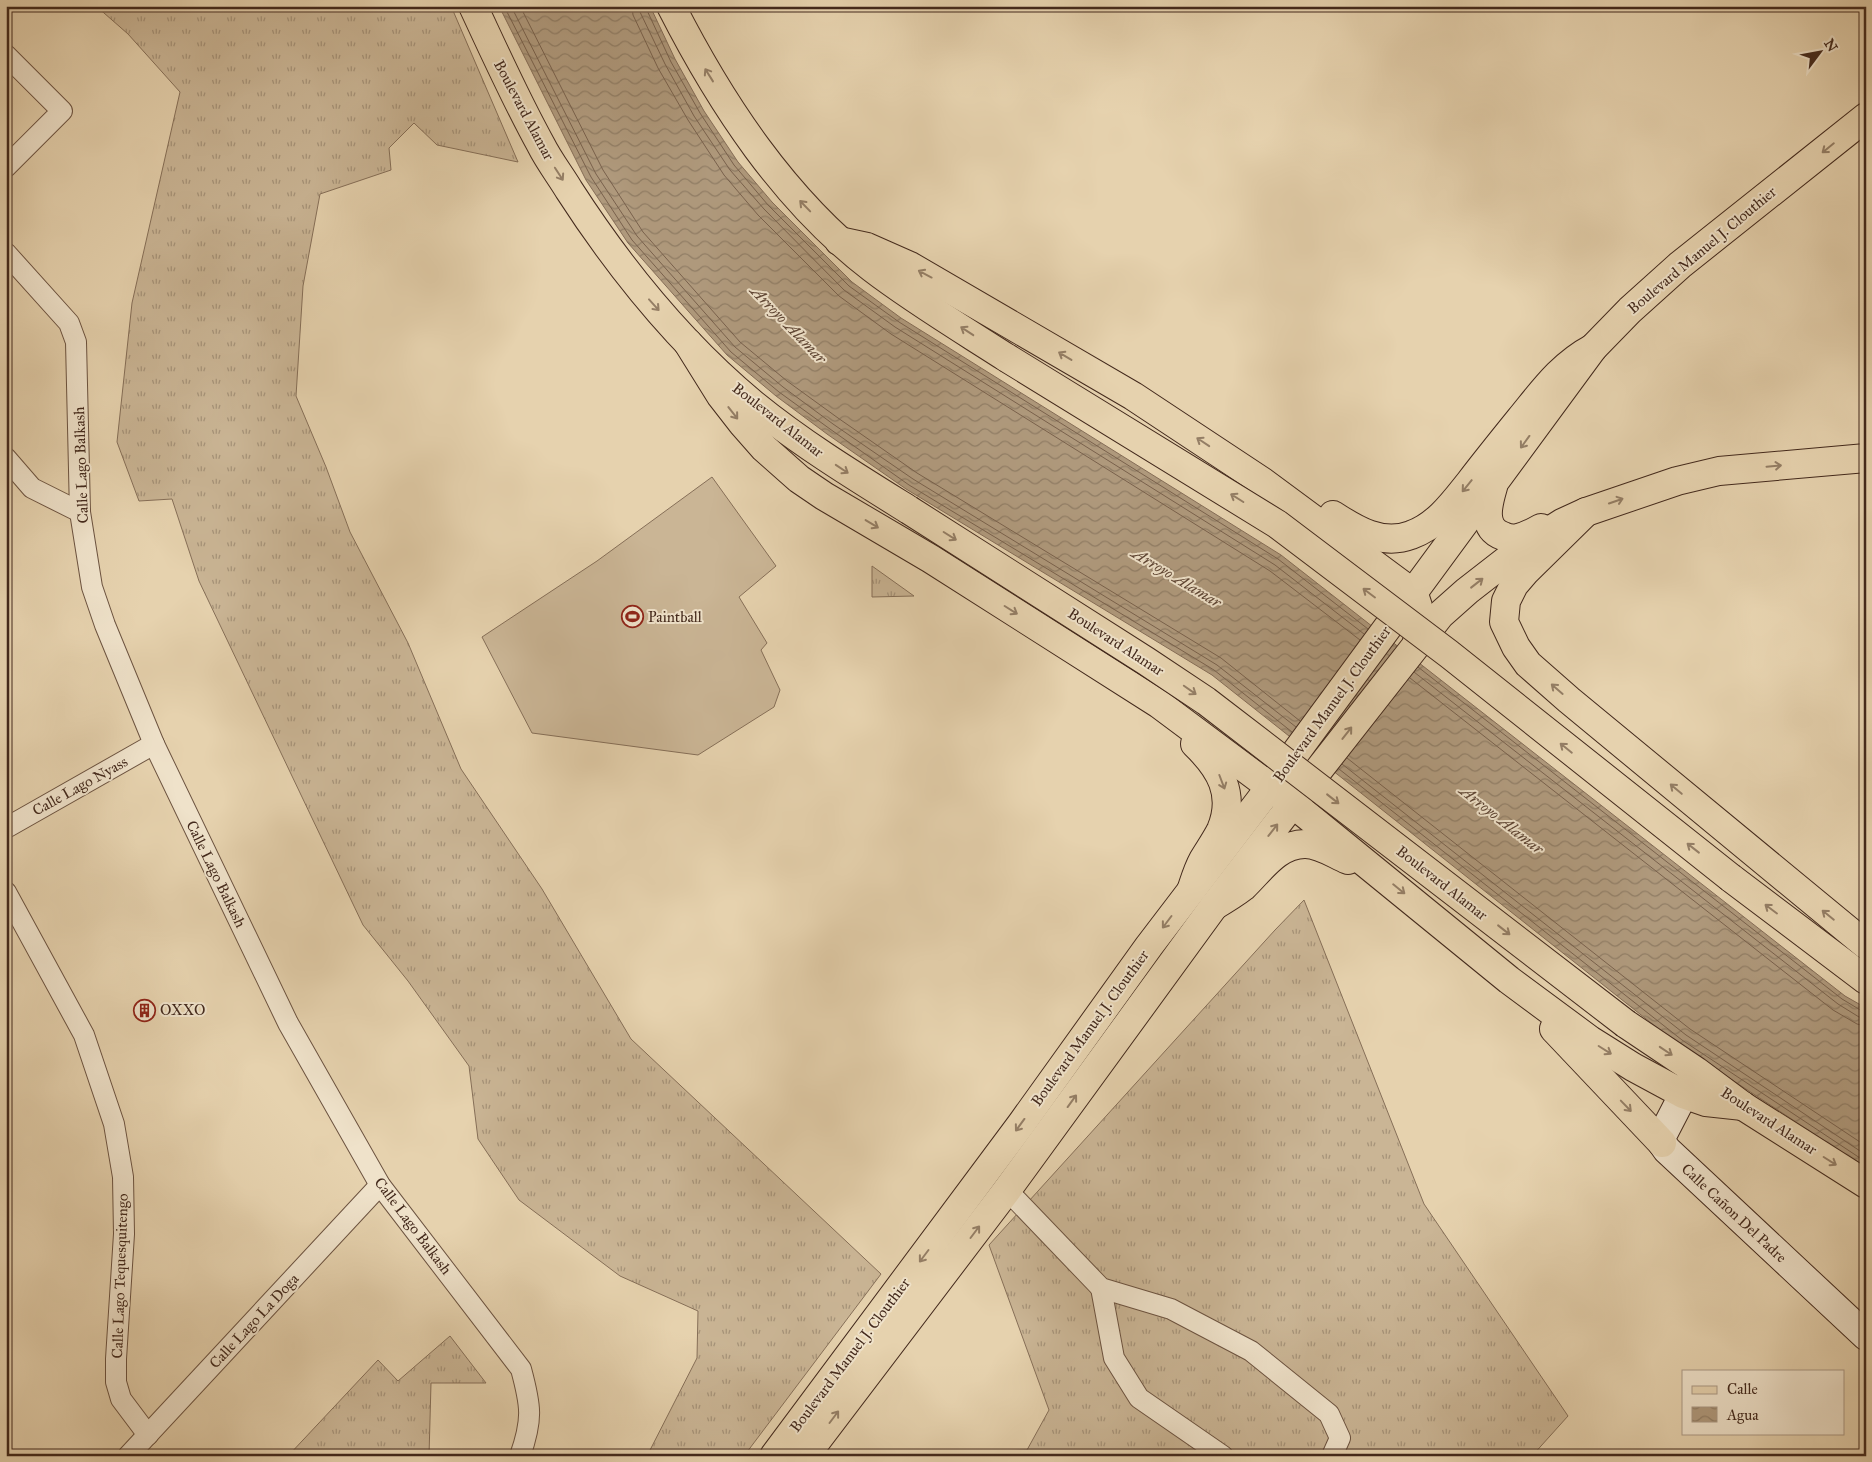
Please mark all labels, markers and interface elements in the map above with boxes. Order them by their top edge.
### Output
north arrow [1794,28,1844,78]
text: N [1820,36,1841,55]
street label: Boulevard Alamar [490,57,558,163]
one-way arrow [704,69,714,83]
one-way arrow [1821,142,1834,153]
one-way arrow [554,167,564,181]
street label: Boulevard Manuel J. Clouthier [1624,182,1781,318]
one-way arrow [799,200,811,212]
one-way arrow [918,269,933,278]
water label: Arroyo Alamar [745,280,832,368]
one-way arrow [649,299,660,312]
one-way arrow [960,326,974,336]
one-way arrow [1059,350,1073,360]
street label: Boulevard Alamar [729,379,827,461]
street label: Calle Lago Balkash [70,406,92,524]
one-way arrow [728,406,739,419]
one-way arrow [1519,435,1530,448]
one-way arrow [1196,437,1210,447]
one-way arrow [1766,461,1782,471]
one-way arrow [835,464,849,474]
one-way arrow [1461,479,1472,492]
one-way arrow [1231,493,1245,503]
one-way arrow [1608,496,1624,506]
one-way arrow [865,520,879,530]
one-way arrow [943,532,957,542]
water label: Arroyo Alamar [1127,542,1226,612]
one-way arrow [1470,578,1483,589]
one-way arrow [1362,588,1376,598]
street label: Boulevard Alamar [1065,604,1168,680]
sports icon: Paintball [620,605,644,629]
one-way arrow [1003,605,1017,615]
place label: Paintball [648,608,703,626]
street label: Boulevard Manuel J. Clouthier [1269,622,1396,786]
one-way arrow [1551,684,1564,695]
one-way arrow [1183,685,1197,695]
one-way arrow [1341,727,1352,740]
one-way arrow [1559,742,1572,753]
street label: Calle Lago Nyass [29,752,131,820]
one-way arrow [1218,773,1227,789]
water label: Arroyo Alamar [1454,780,1548,859]
one-way arrow [1669,783,1682,794]
one-way arrow [1326,794,1339,805]
street label: Calle Lago Balkash [182,818,250,931]
one-way arrow [1267,824,1278,837]
street label: Boulevard Alamar [1393,842,1491,924]
one-way arrow [1687,843,1700,854]
one-way arrow [1392,884,1405,895]
one-way arrow [1765,903,1778,914]
one-way arrow [1822,909,1835,920]
one-way arrow [1161,915,1172,928]
one-way arrow [1497,925,1510,936]
street label: Boulevard Manuel J. Clouthier [1027,946,1154,1110]
building icon: OXXO [132,998,156,1022]
place label: OXXO [160,1001,205,1019]
one-way arrow [1598,1046,1612,1056]
one-way arrow [1659,1046,1673,1056]
street label: Boulevard Alamar [1718,1083,1821,1159]
one-way arrow [1066,1095,1077,1108]
one-way arrow [1620,1099,1632,1112]
one-way arrow [1015,1118,1026,1131]
one-way arrow [1823,1157,1837,1167]
street label: Calle Cañon Del Padre [1678,1160,1790,1266]
street label: Calle Lago Balkash [371,1174,456,1279]
street label: Calle Lago Tequesquitengo [108,1193,133,1359]
one-way arrow [970,1225,980,1239]
one-way arrow [918,1249,929,1262]
street label: Calle Lago La Doga [206,1269,303,1372]
street label: Boulevard Manuel J. Clouthier [786,1274,915,1436]
legend [1682,1370,1844,1434]
text: Calle [1727,1380,1758,1398]
text: Agua [1726,1406,1759,1424]
one-way arrow [829,1410,839,1424]

